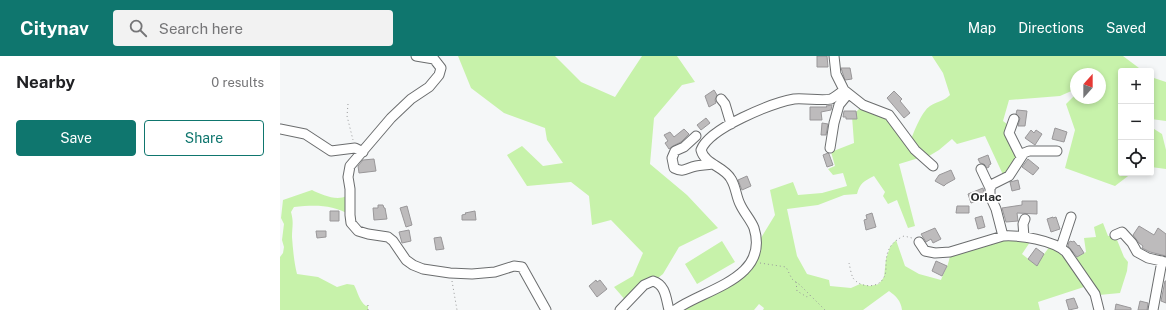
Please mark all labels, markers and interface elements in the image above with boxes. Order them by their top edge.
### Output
search box [113,10,393,46]
text: Citynav [20,17,89,39]
icon: search [127,17,149,39]
text: Search here [159,20,243,37]
text: Map [968,20,996,36]
text: Directions [1018,20,1084,36]
text: Saved [1106,20,1146,36]
north arrow [1070,68,1106,104]
map controls [1118,68,1154,176]
button: + [1118,68,1154,104]
text: Nearby [16,72,75,92]
text: 0 results [211,75,264,90]
button: − [1118,104,1154,140]
button: Save [16,120,136,156]
button: Share [144,120,264,156]
button: locate [1118,140,1154,176]
district label: Orlac [970,190,1002,204]

